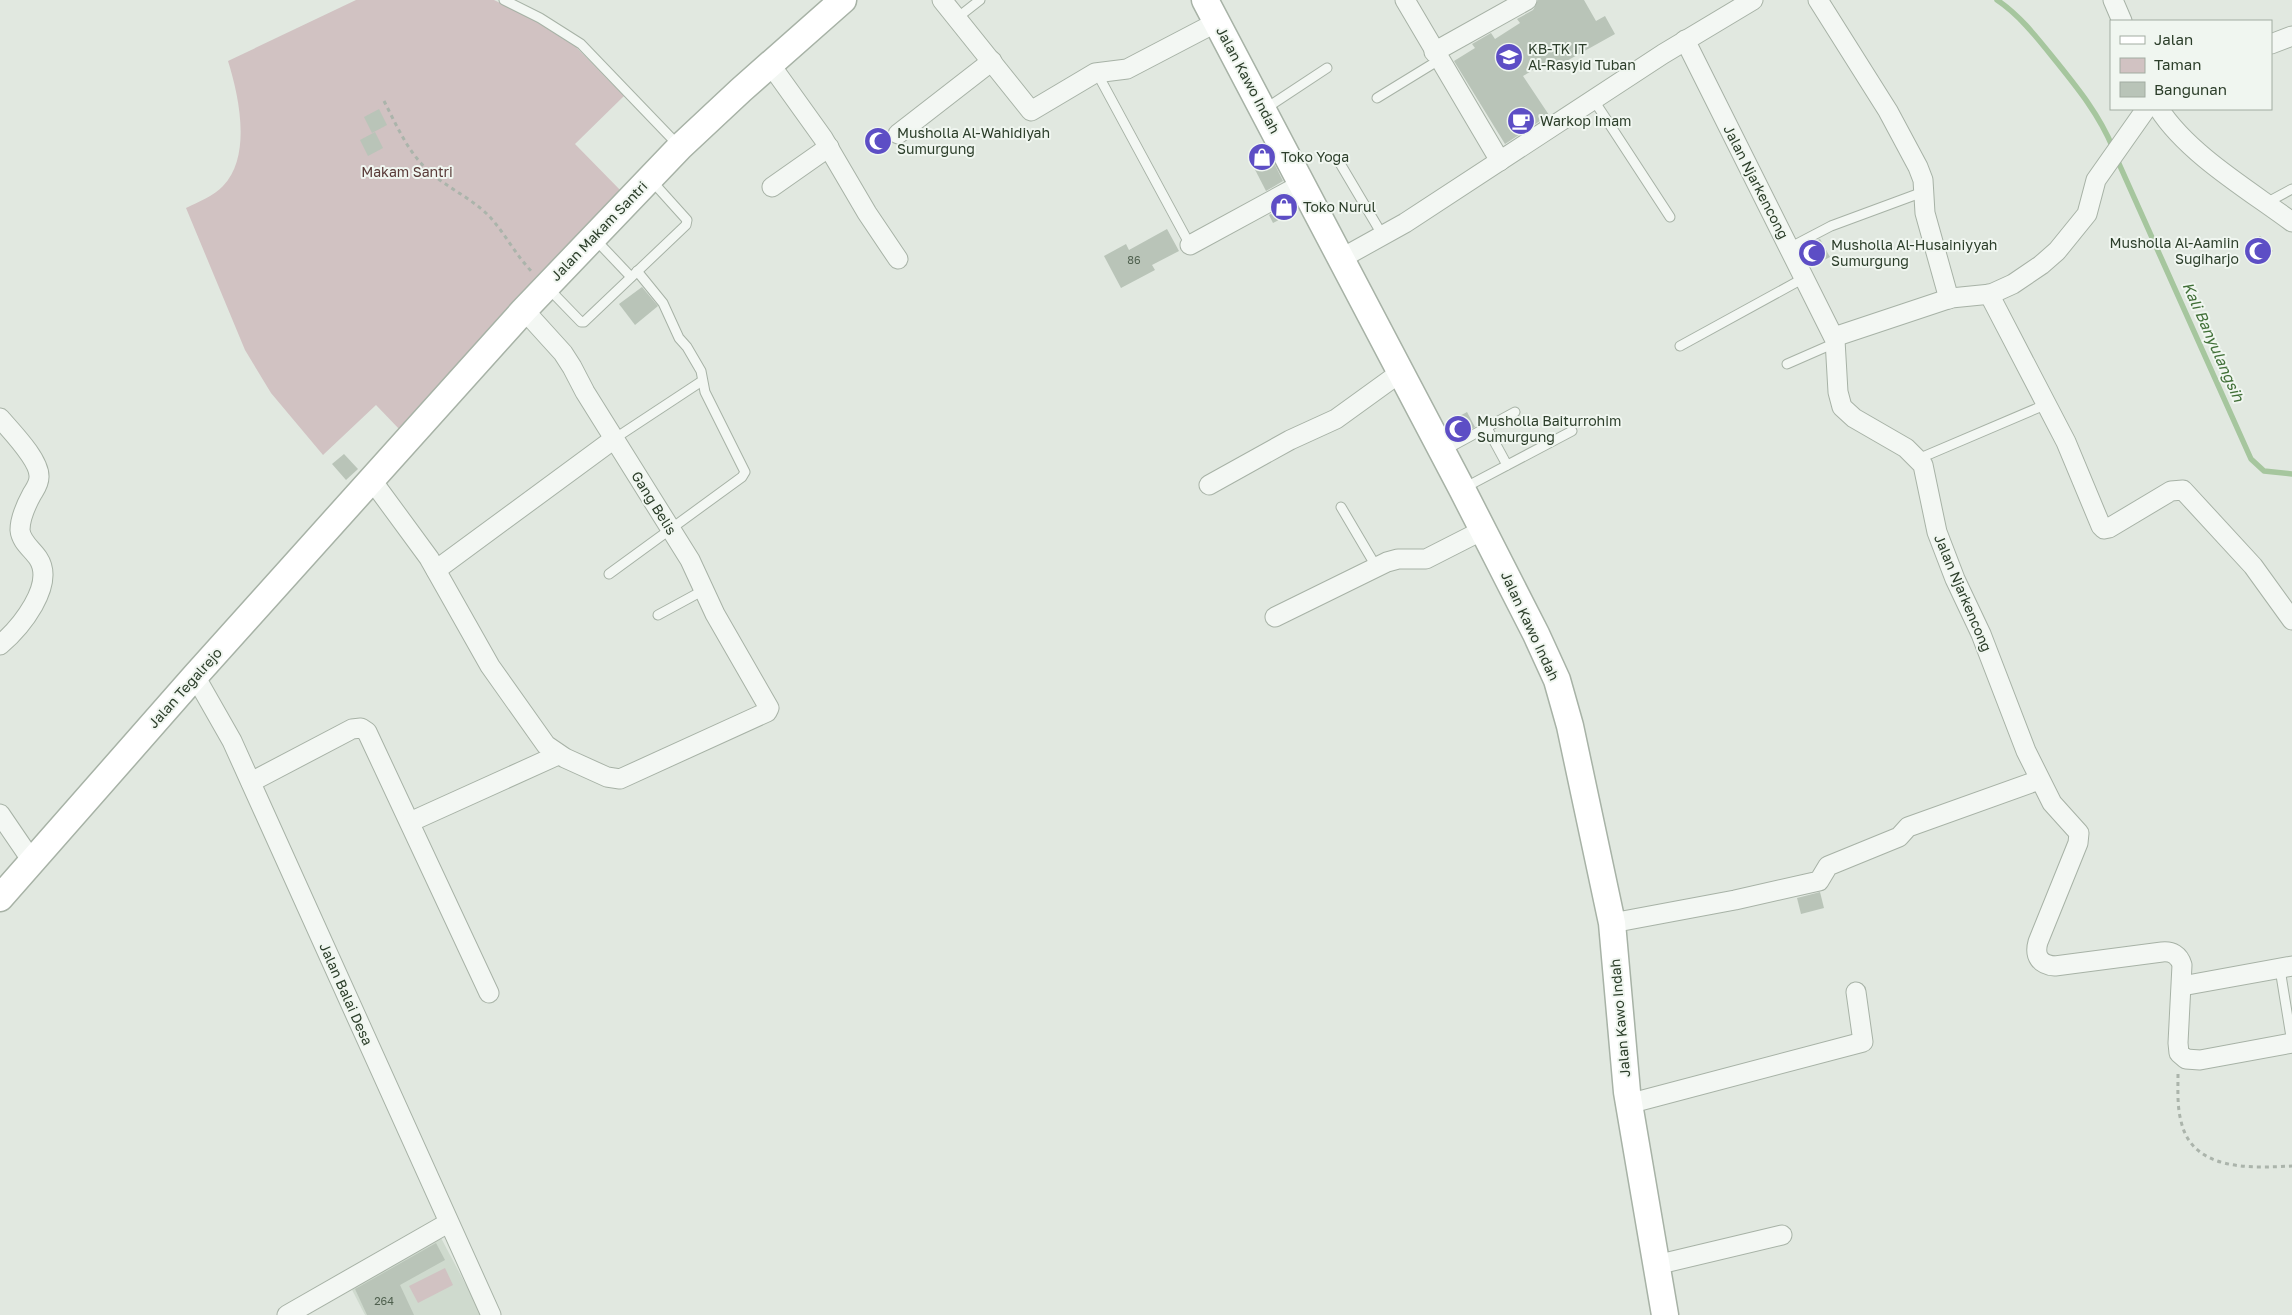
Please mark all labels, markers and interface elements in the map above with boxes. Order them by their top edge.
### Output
legend [2110,20,2272,110]
street label: Jalan Kawo Indah [1213,23,1284,136]
text: Jalan [2154,30,2193,48]
place label: KB-TK IT Al-Rasyid Tuban [1528,40,1636,73]
school or university icon: KB-TK IT Al-Rasyid Tuban [1494,42,1524,72]
text: Taman [2154,55,2201,73]
text: Bangunan [2154,80,2227,98]
cafe icon: Warkop Imam [1506,106,1536,136]
place label: Warkop Imam [1540,112,1631,129]
street label: Jalan Njarkencong [1720,122,1793,242]
place label: Musholla Al-Wahidiyah Sumurgung [897,124,1050,157]
mosque icon: Musholla Al-Wahidiyah Sumurgung [863,126,893,156]
shop icon: Toko Yoga [1247,142,1277,172]
place label: Toko Yoga [1281,148,1349,165]
park label: Makam Santri [361,163,453,180]
street label: Jalan Makam Santri [547,177,651,284]
shop icon: Toko Nurul [1269,192,1299,222]
place label: Toko Nurul [1303,198,1376,215]
place label: Musholla Al-Aamiin Sugiharjo [2110,234,2239,267]
place label: Musholla Al-Husainiyyah Sumurgung [1831,236,1997,269]
mosque icon: Musholla Al-Aamiin Sugiharjo [2243,236,2273,266]
mosque icon: Musholla Al-Husainiyyah Sumurgung [1797,238,1827,268]
house number: 86 [1127,253,1141,266]
water label: Kali Banyulangsih [2179,279,2249,405]
place label: Musholla Baiturrohim Sumurgung [1477,412,1621,445]
mosque icon: Musholla Baiturrohim Sumurgung [1443,414,1473,444]
street label: Gang Belis [628,468,681,538]
street label: Jalan Njarkencong [1931,532,1996,654]
street label: Jalan Kawo Indah [1498,568,1563,683]
street label: Jalan Tegalrejo [144,644,225,731]
street label: Jalan Balai Desa [316,940,377,1048]
street label: Jalan Kawo Indah [1606,958,1633,1078]
house number: 264 [374,1294,394,1307]

